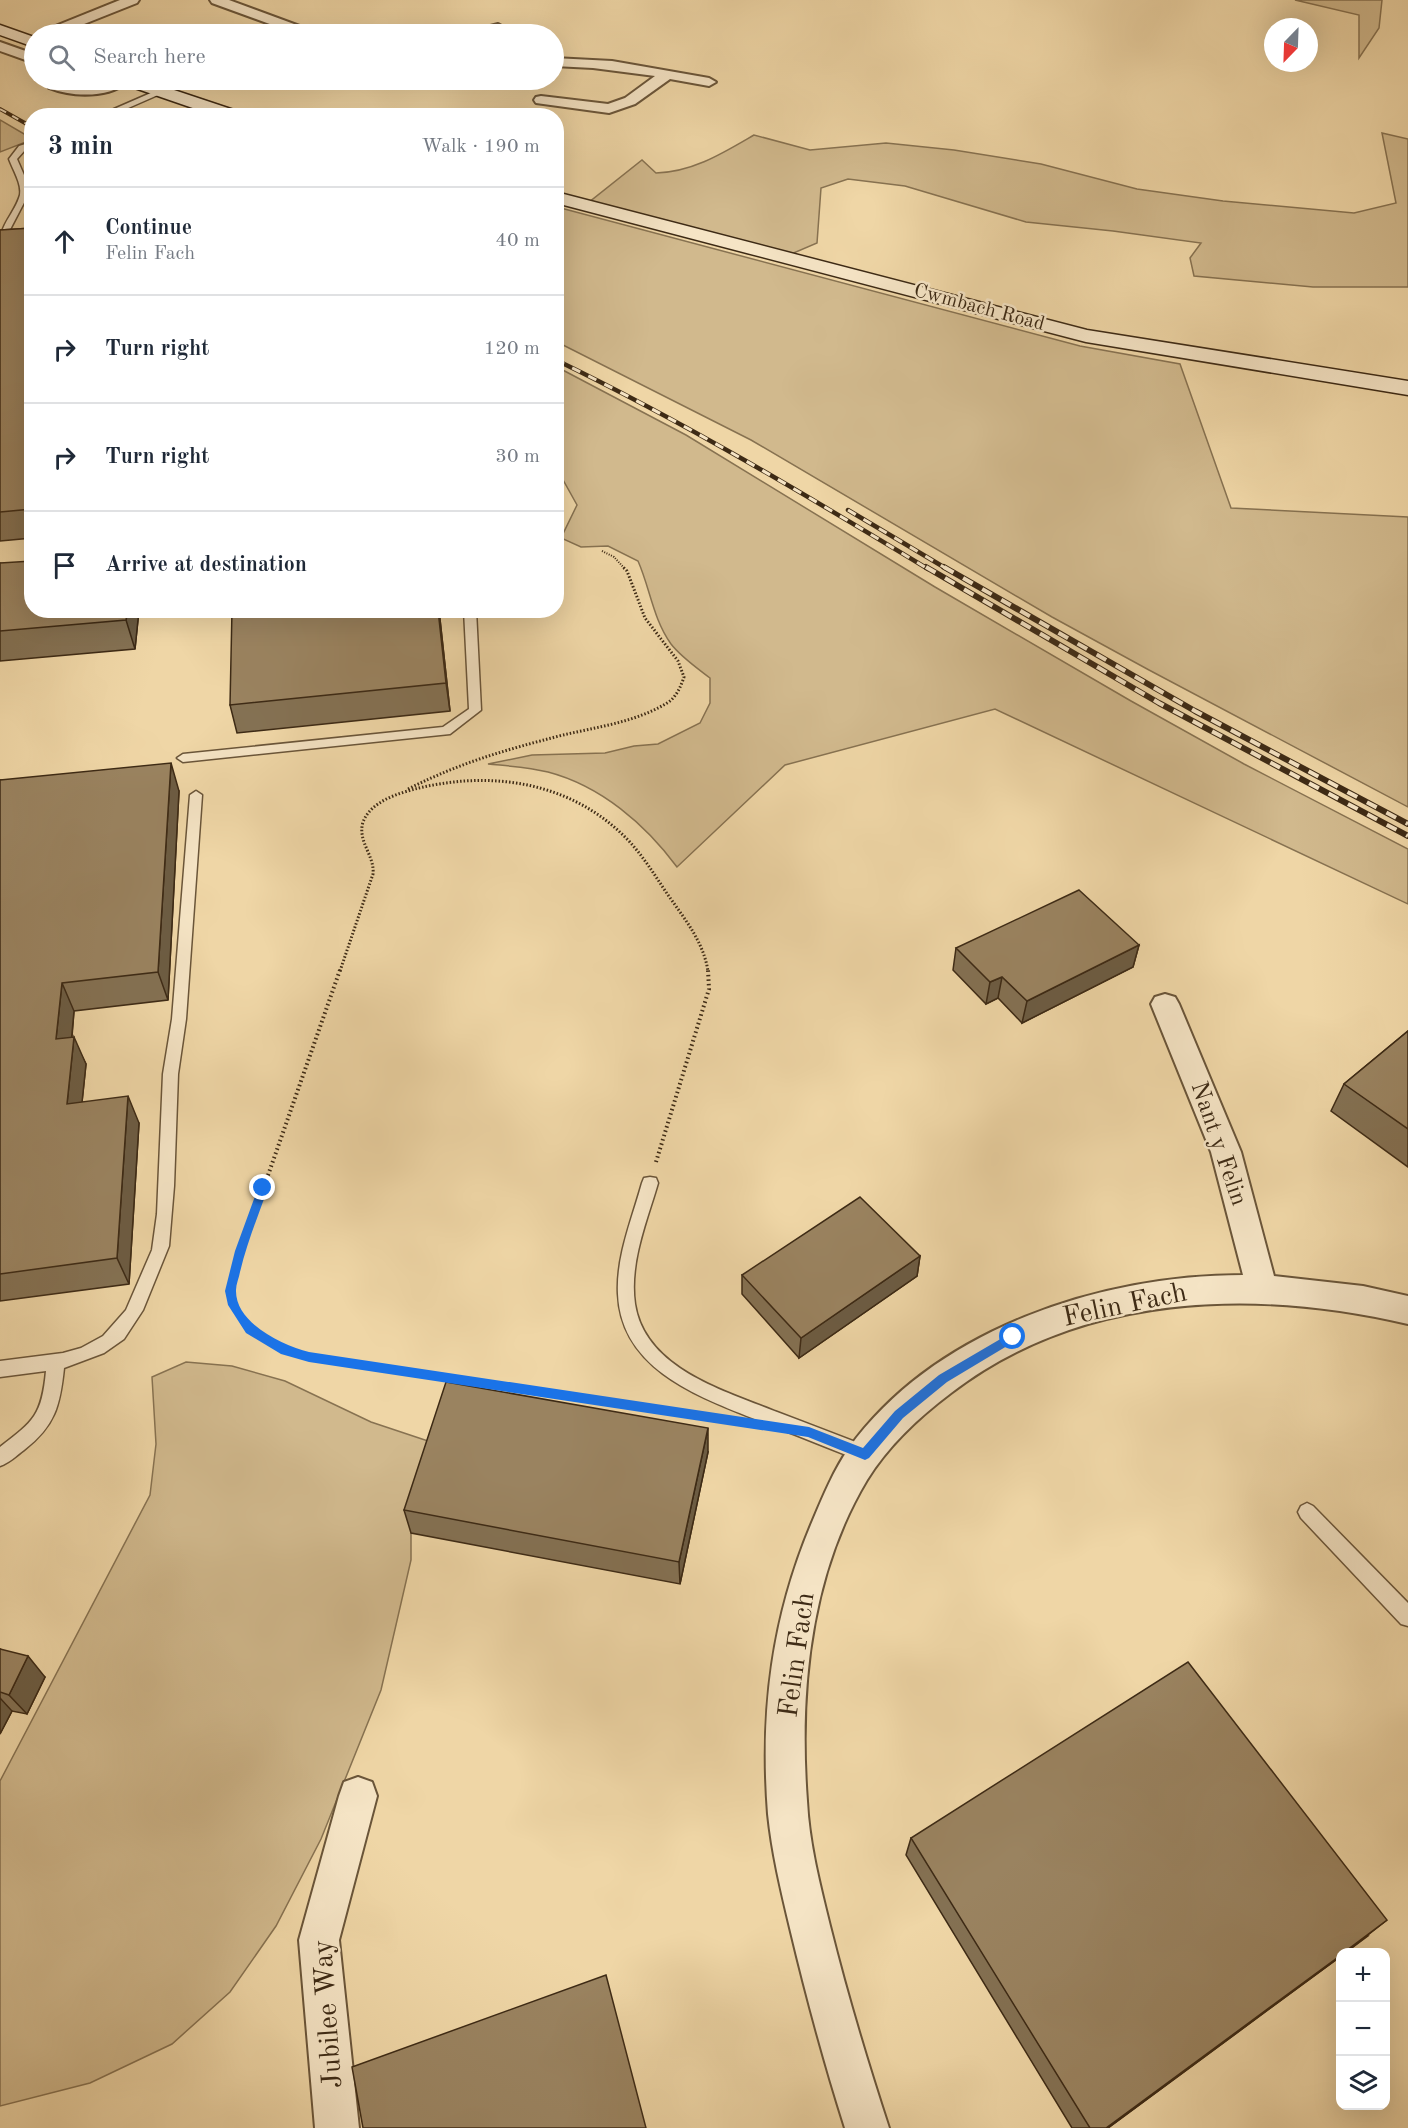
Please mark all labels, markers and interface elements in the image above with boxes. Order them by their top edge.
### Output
north arrow [1264,18,1318,72]
search box [24,24,564,90]
icon: search [45,41,78,74]
text: Search here [93,46,206,68]
text: 3 min [48,134,113,160]
text: Walk · 190 m [421,137,540,157]
text: Continue [105,217,192,239]
icon: ahead [48,225,81,258]
text: 40 m [495,231,540,251]
text: Felin Fach [105,244,195,264]
street label: Cwmbach Road [911,281,1047,335]
icon: right [48,333,81,366]
text: Turn right [105,338,209,360]
text: 120 m [484,339,540,359]
icon: right [48,441,81,474]
text: Turn right [105,446,209,468]
text: 30 m [495,447,540,467]
icon: arrive [48,549,81,582]
text: Arrive at destination [105,554,307,576]
street label: Nant y Felin [1186,1079,1250,1209]
route end [249,1174,275,1200]
street label: Felin Fach [1060,1279,1190,1333]
route start [999,1323,1025,1349]
street label: Felin Fach [775,1591,821,1719]
street label: Jubilee Way [310,1939,348,2089]
map controls [1336,1948,1390,2110]
button: + [1336,1948,1390,2002]
button: − [1336,2002,1390,2056]
button: layers [1336,2056,1390,2110]

